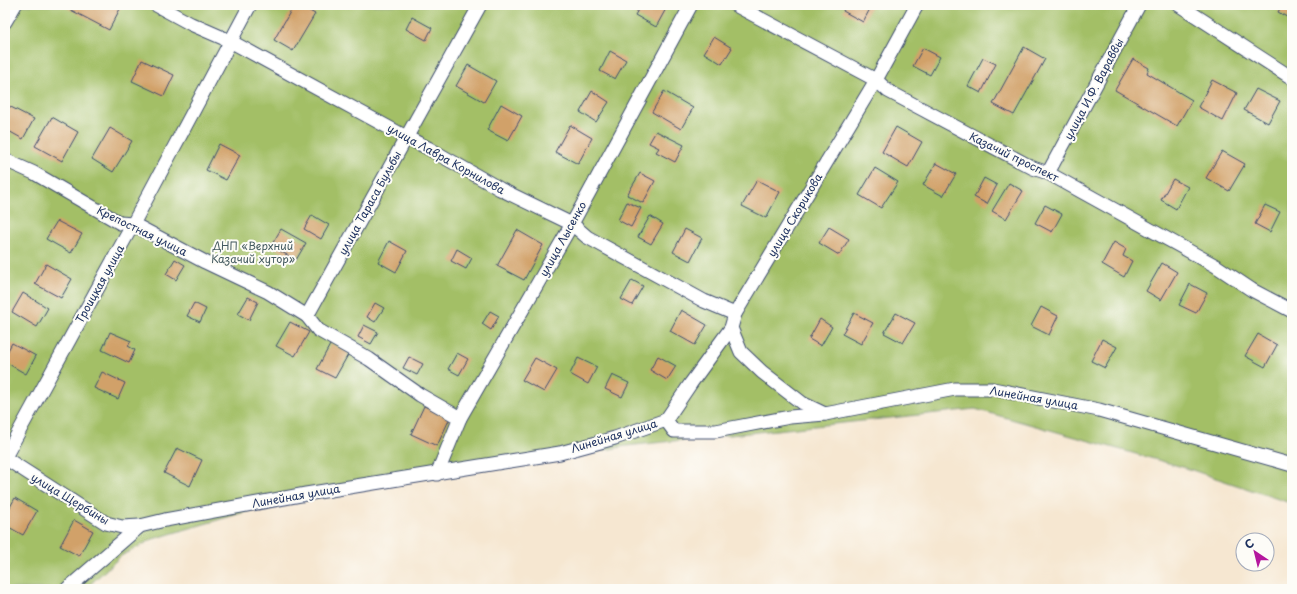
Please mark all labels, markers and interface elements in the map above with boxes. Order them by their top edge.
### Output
street label: улица И.Ф. Вараввы [1060,35,1128,143]
street label: улица Лавра Корнилова [384,119,508,198]
street label: Казачий проспект [967,127,1062,186]
street label: улица Тараса Бульбы [334,148,405,258]
street label: улица Скорикова [763,170,826,260]
street label: улица Лысенко [535,198,590,279]
street label: Крепостная улица [94,201,190,260]
park label: ДНП «Верхний Казачий хутор» [211,237,295,267]
street label: Троицкая улица [71,241,128,326]
street label: Линейная улица [989,381,1080,414]
street label: Линейная улица [569,414,659,457]
street label: улица Щербины [28,468,113,529]
street label: Линейная улица [250,479,341,512]
north arrow [1235,532,1275,572]
text: С [1241,534,1257,553]

